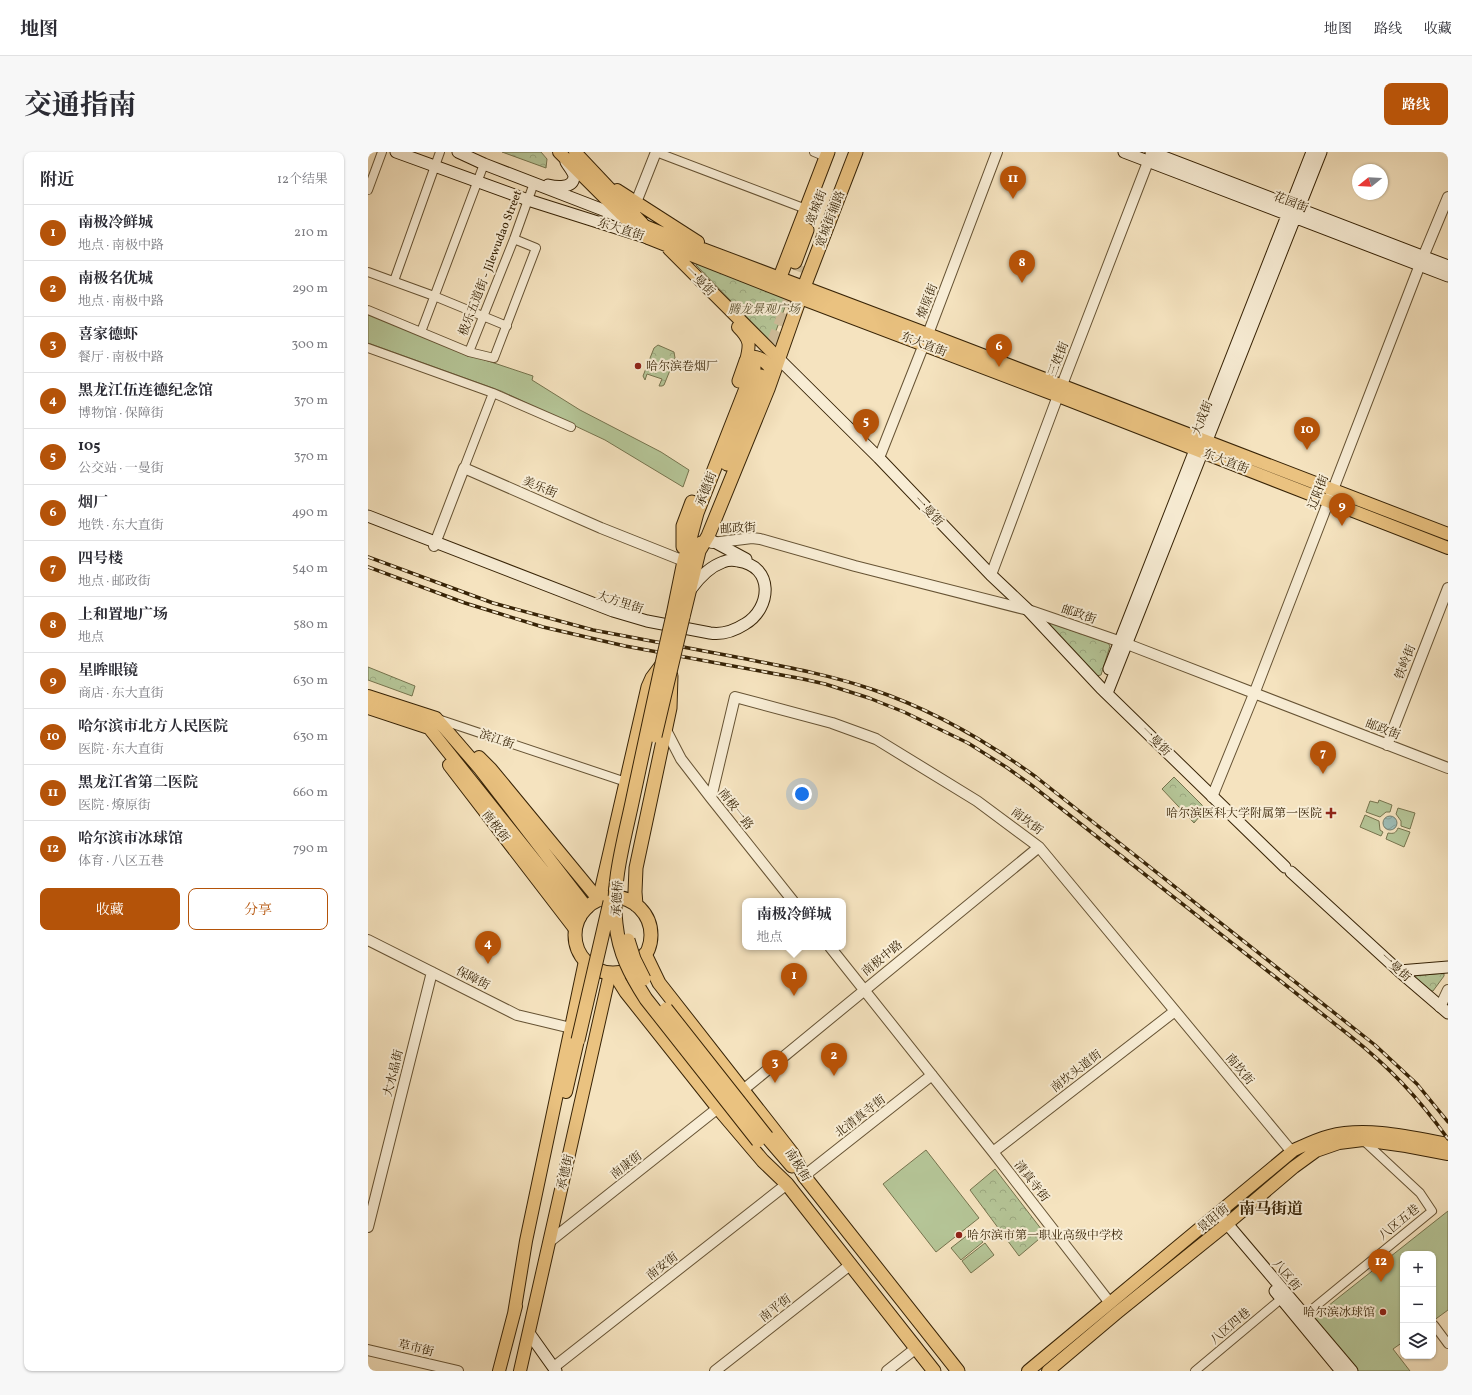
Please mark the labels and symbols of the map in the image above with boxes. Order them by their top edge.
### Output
north arrow [1352,164,1388,200]
pin: 11 [1000,166,1026,199]
street label: 宽城街 [803,187,831,227]
street label: 极乐五道街 - Jilewudao Street [456,188,526,339]
street label: 宽城街辅路 [813,188,849,250]
street label: 花园街 [1271,189,1311,217]
street label: 东大直街 [595,215,647,245]
pin: 8 [1009,250,1035,283]
street label: 一曼街 [681,263,718,301]
street label: 燎原街 [914,281,942,321]
park label: 腾龙景观广场 [728,302,801,318]
street label: 东大直街 [898,329,950,361]
pin: 6 [986,334,1012,367]
street label: 三姓街 [1045,339,1073,379]
place label: 哈尔滨卷烟厂 [646,359,718,375]
marker: 哈尔滨卷烟厂 [633,361,643,371]
street label: 大成街 [1189,398,1217,438]
pin: 5 [853,409,879,442]
pin: 10 [1294,417,1320,450]
street label: 东大直街 [1200,446,1252,478]
street label: 承德街 [693,469,721,509]
street label: 辽阳街 [1305,472,1333,512]
street label: 美乐街 [520,474,560,503]
street label: 一曼街 [910,493,947,531]
pin: 9 [1329,493,1355,526]
street label: 邮政街 [720,520,757,538]
street label: 大方里街 [594,588,646,618]
street label: 邮政街 [1059,602,1099,629]
street label: 铁岭街 [1392,642,1420,682]
street label: 邮政街 [1363,716,1403,744]
street label: 一曼街 [1137,723,1174,761]
street label: 滨江街 [477,727,517,754]
pin: 7 [1310,741,1336,774]
your location [792,784,812,804]
street label: 南极一路 [714,786,756,833]
street label: 南坎街 [1007,805,1046,840]
place label: 哈尔滨医科大学附属第一医院 [1166,806,1322,822]
marker: 哈尔滨医科大学附属第一医院 [1325,807,1337,819]
street label: 南极街 [478,808,513,847]
street label: 承德桥 [609,880,627,916]
pin: 4 [475,931,501,964]
street label: 南极中路 [859,937,906,980]
street label: 一曼街 [1377,950,1415,986]
pin: 1 [781,963,807,996]
street label: 保障街 [453,964,493,995]
pin: 2 [821,1043,847,1076]
street label: 南坎头道街 [1048,1046,1106,1097]
street label: 大水晶街 [380,1047,408,1098]
pin: 3 [762,1050,788,1083]
street label: 南坎街 [1222,1051,1258,1089]
street label: 北清真寺街 [832,1091,890,1142]
street label: 南极街 [781,1146,814,1186]
street label: 南康街 [608,1148,647,1183]
street label: 承德街 [554,1152,578,1192]
street label: 清真寺街 [1010,1158,1053,1206]
district label: 南马街道 [1239,1199,1303,1221]
street label: 景阳街 [1195,1201,1233,1236]
street label: 八区五巷 [1376,1201,1423,1244]
place label: 哈尔滨市第一职业高级中学校 [967,1228,1123,1244]
marker: 哈尔滨市第一职业高级中学校 [954,1230,964,1240]
street label: 南安街 [644,1249,683,1284]
pin: 12 [1368,1249,1394,1282]
street label: 八区街 [1269,1257,1305,1295]
street label: 南平街 [757,1291,796,1326]
street label: 八区四巷 [1207,1305,1254,1348]
place label: 哈尔滨冰球馆 [1303,1305,1375,1321]
marker: 哈尔滨冰球馆 [1378,1307,1388,1317]
street label: 草市街 [396,1337,436,1361]

